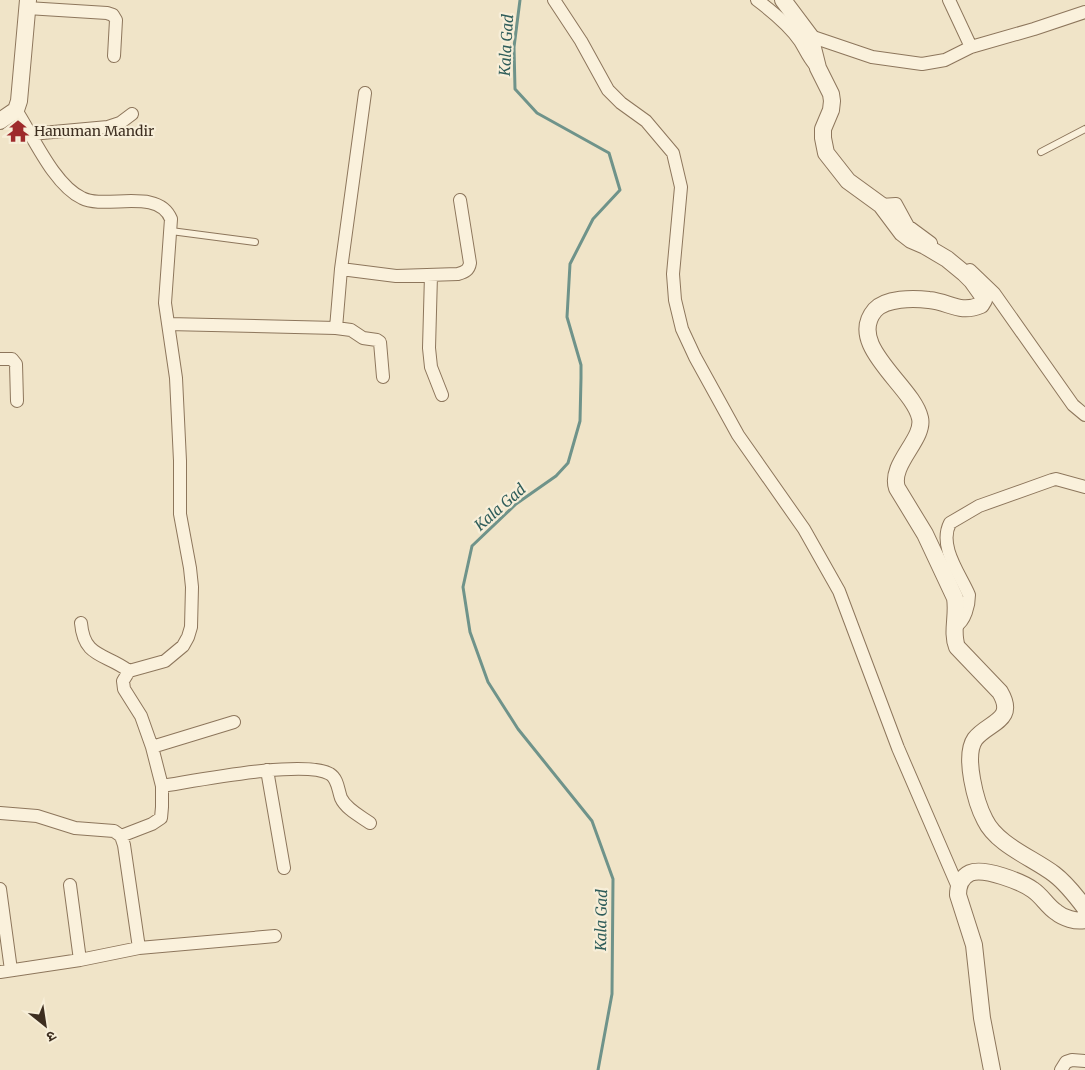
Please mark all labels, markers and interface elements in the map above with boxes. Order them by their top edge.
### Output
water label: Kala Gad [495,13,517,77]
temple icon: Hanuman Mandir [5,118,31,144]
place label: Hanuman Mandir [34,122,154,140]
water label: Kala Gad [470,479,530,535]
water label: Kala Gad [591,889,611,952]
north arrow [20,1000,70,1050]
text: उ [43,1026,60,1047]

